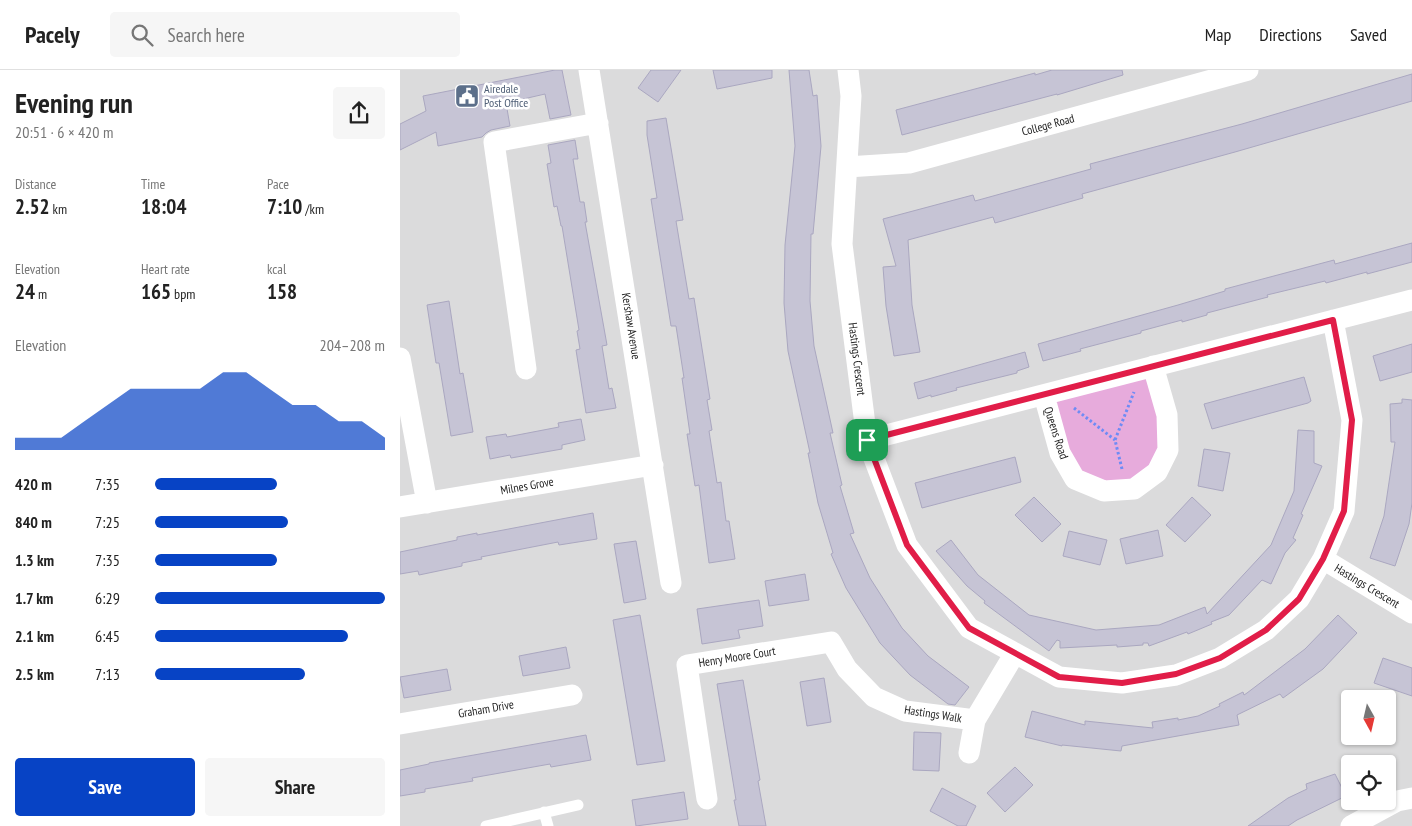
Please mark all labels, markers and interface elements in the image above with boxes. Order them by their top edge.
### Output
search box [110,12,460,57]
text: Pacely [25,19,80,50]
icon: search [128,21,156,49]
text: Search here [168,23,245,47]
text: Map [1205,23,1231,46]
text: Directions [1259,23,1322,46]
text: Saved [1350,23,1387,46]
place label: Airedale Post Office [484,81,528,110]
public building icon: Airedale Post Office [454,83,480,109]
text: Evening run [15,84,133,121]
button: share [333,87,385,139]
street label: College Road [1020,110,1076,139]
text: 20:51 · 6 × 420 m [15,122,113,142]
text: Distance [15,175,56,193]
text: Time [141,175,165,193]
text: Pace [267,175,289,193]
text: 2.52 [15,193,50,220]
text: 18:04 [141,193,186,220]
text: 7:10 [267,193,302,220]
text: km [50,200,67,218]
text: /km [302,200,324,218]
text: Elevation [15,260,60,278]
text: Heart rate [141,260,190,278]
text: kcal [267,260,286,278]
text: 24 [15,278,35,305]
text: 165 [141,278,171,305]
text: 158 [267,278,297,305]
text: m [35,285,47,303]
text: bpm [171,285,195,303]
street label: Kershaw Avenue [619,292,644,360]
street label: Hastings Crescent [846,322,870,397]
text: Elevation [15,335,66,355]
text: 204–208 m [320,335,385,355]
street label: Queens Road [1041,405,1072,461]
pin [846,419,888,461]
icon: arrive [853,426,881,454]
street label: Milnes Grove [499,473,555,498]
text: 420 m [15,474,52,494]
text: 7:35 [95,474,120,494]
text: 840 m [15,512,52,532]
text: 7:25 [95,512,120,532]
text: 1.3 km [15,550,54,570]
text: 7:35 [95,550,120,570]
street label: Hastings Crescent [1332,560,1403,611]
text: 1.7 km [15,588,53,608]
text: 6:29 [95,588,120,608]
text: 2.1 km [15,626,54,646]
text: 6:45 [95,626,120,646]
street label: Henry Moore Court [697,643,777,670]
text: 2.5 km [15,664,54,684]
text: 7:13 [95,664,120,684]
north arrow [1341,690,1396,745]
map controls [1341,690,1396,810]
street label: Graham Drive [457,696,515,721]
street label: Hastings Walk [903,702,963,726]
button: locate [1341,755,1396,810]
button: Save [15,758,195,816]
button: Share [205,758,385,816]

